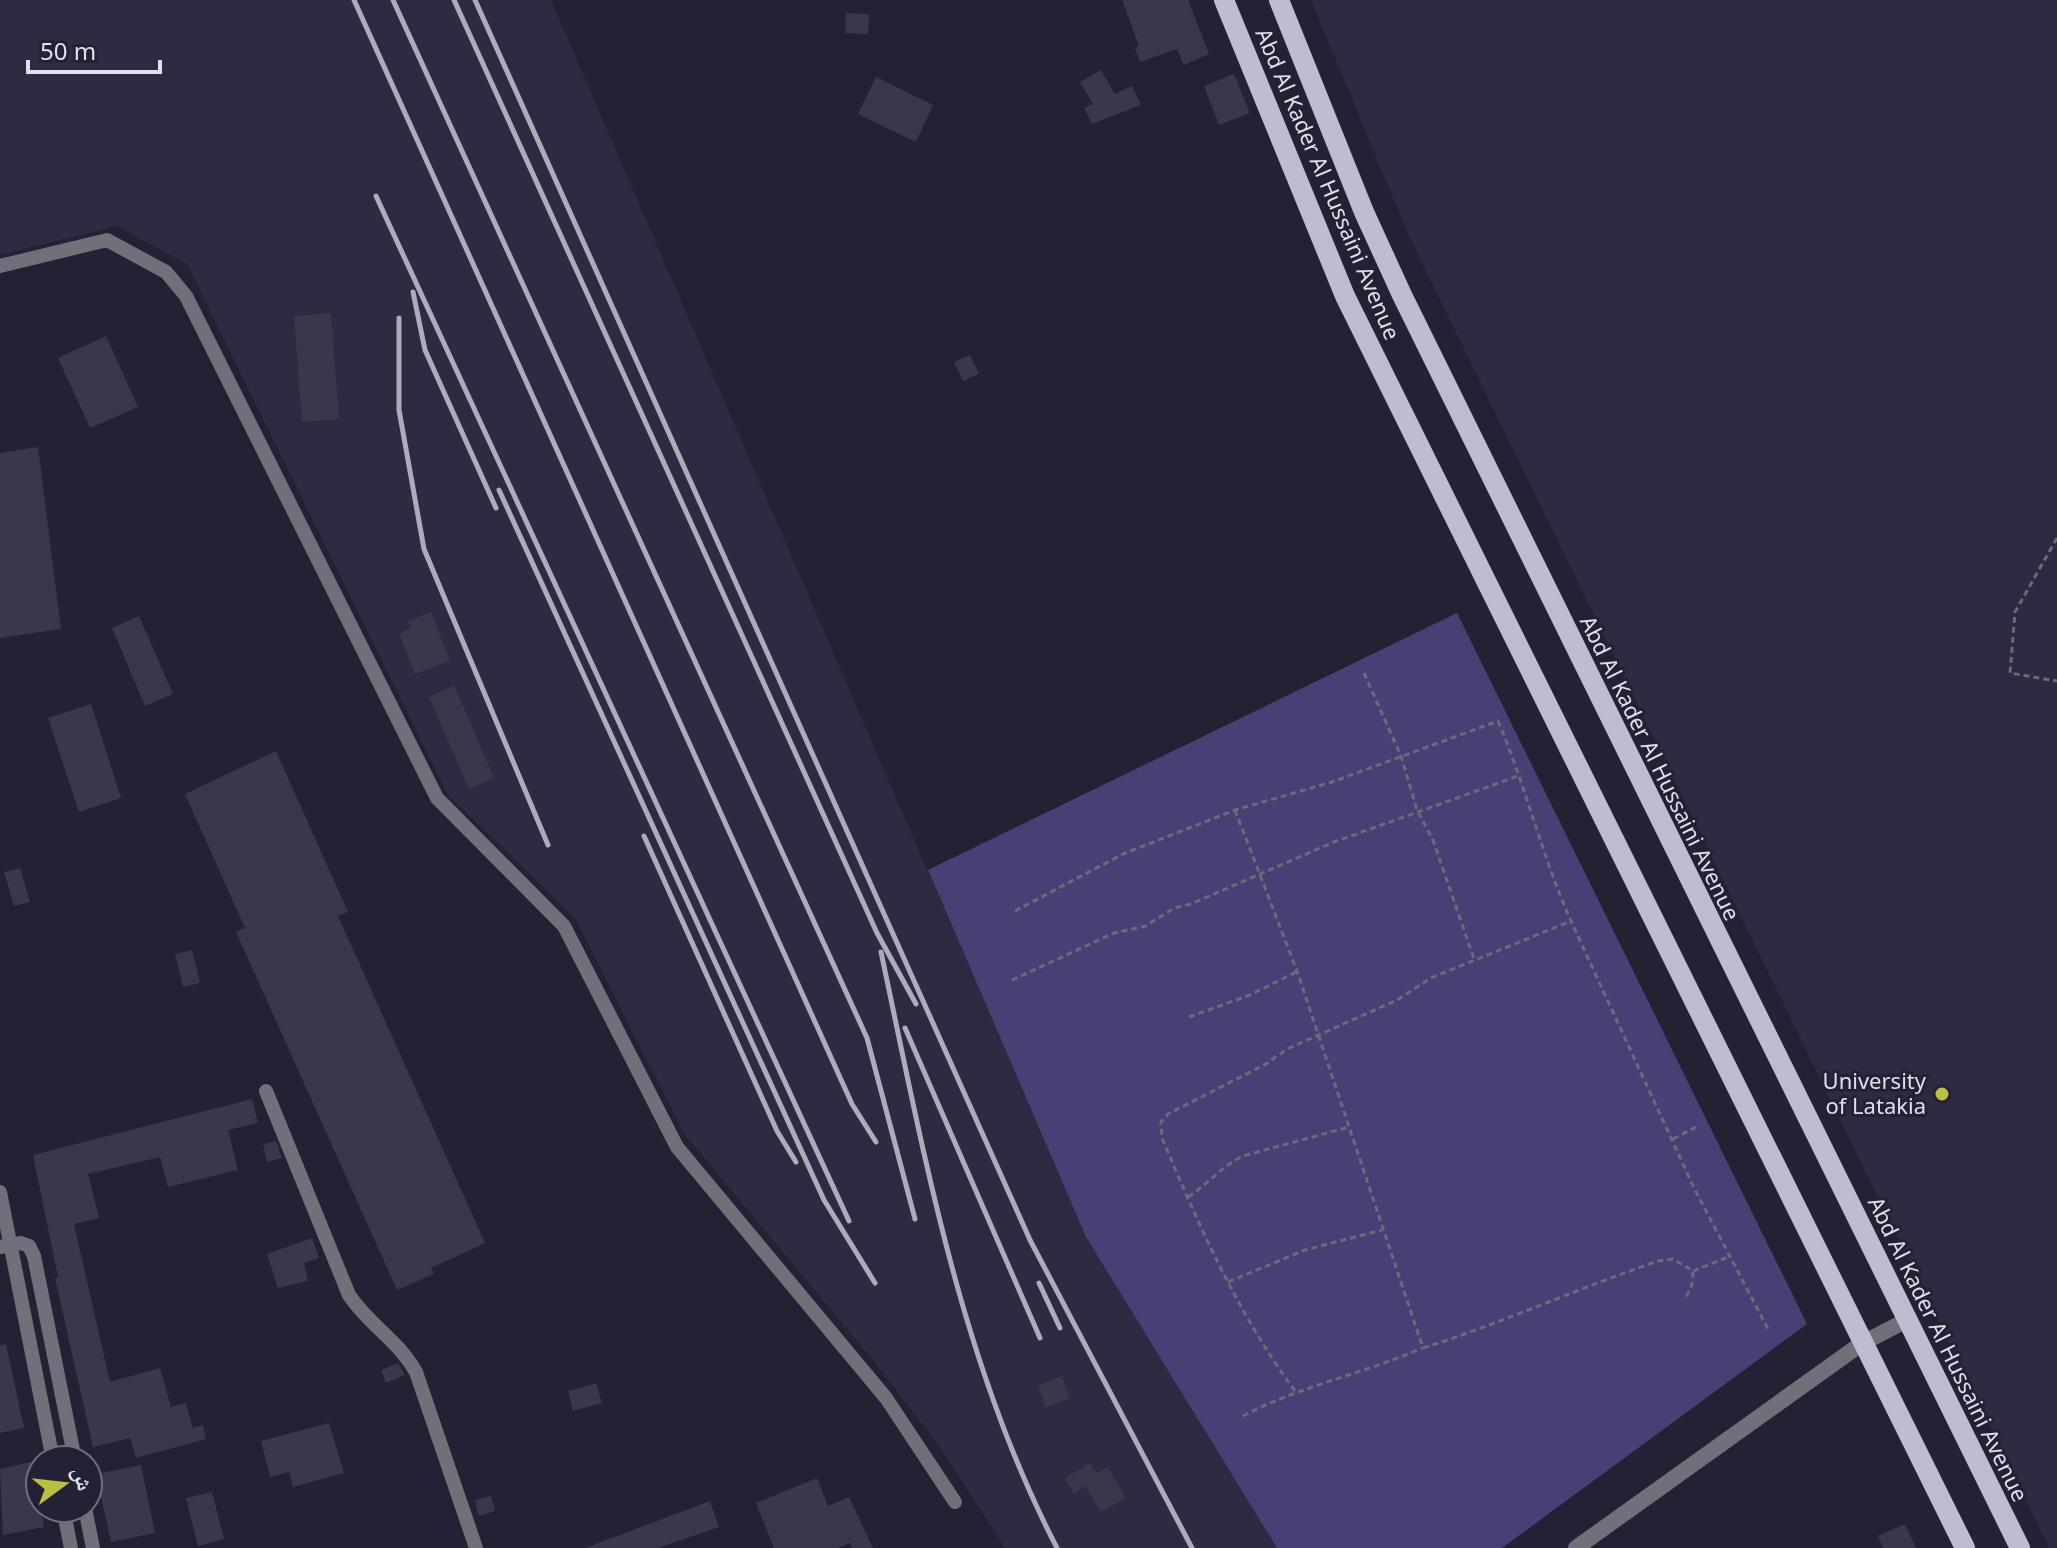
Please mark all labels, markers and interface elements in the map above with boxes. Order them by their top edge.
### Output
street label: Abd Al Kader Al Hussaini Avenue [1250,23,1408,344]
scale bar [28,24,160,74]
text: 50 m [40,34,96,67]
street label: Abd Al Kader Al Hussaini Avenue [1574,610,1748,925]
place label: University of Latakia [1823,1065,1927,1120]
marker: University of Latakia [1933,1085,1951,1103]
street label: Abd Al Kader Al Hussaini Avenue [1862,1191,2036,1506]
north arrow [24,1444,104,1524]
text: ش [67,1463,102,1494]

